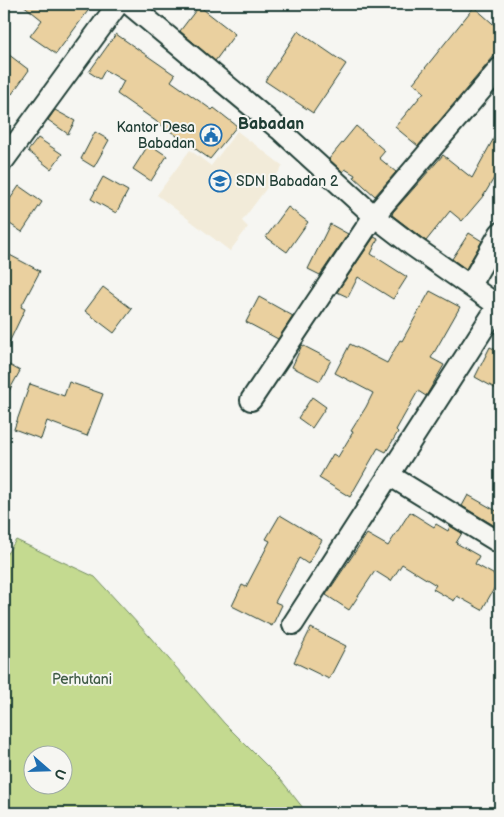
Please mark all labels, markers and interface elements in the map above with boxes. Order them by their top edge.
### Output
district label: Babadan [238,115,304,134]
place label: Kantor Desa Babadan [116,119,195,152]
public building icon: Kantor Desa Babadan [199,123,223,147]
school or university icon: SDN Babadan 2 [208,169,232,193]
place label: SDN Babadan 2 [236,173,339,190]
park label: Perhutani [52,671,112,688]
north arrow [22,744,72,794]
text: U [50,767,69,782]

